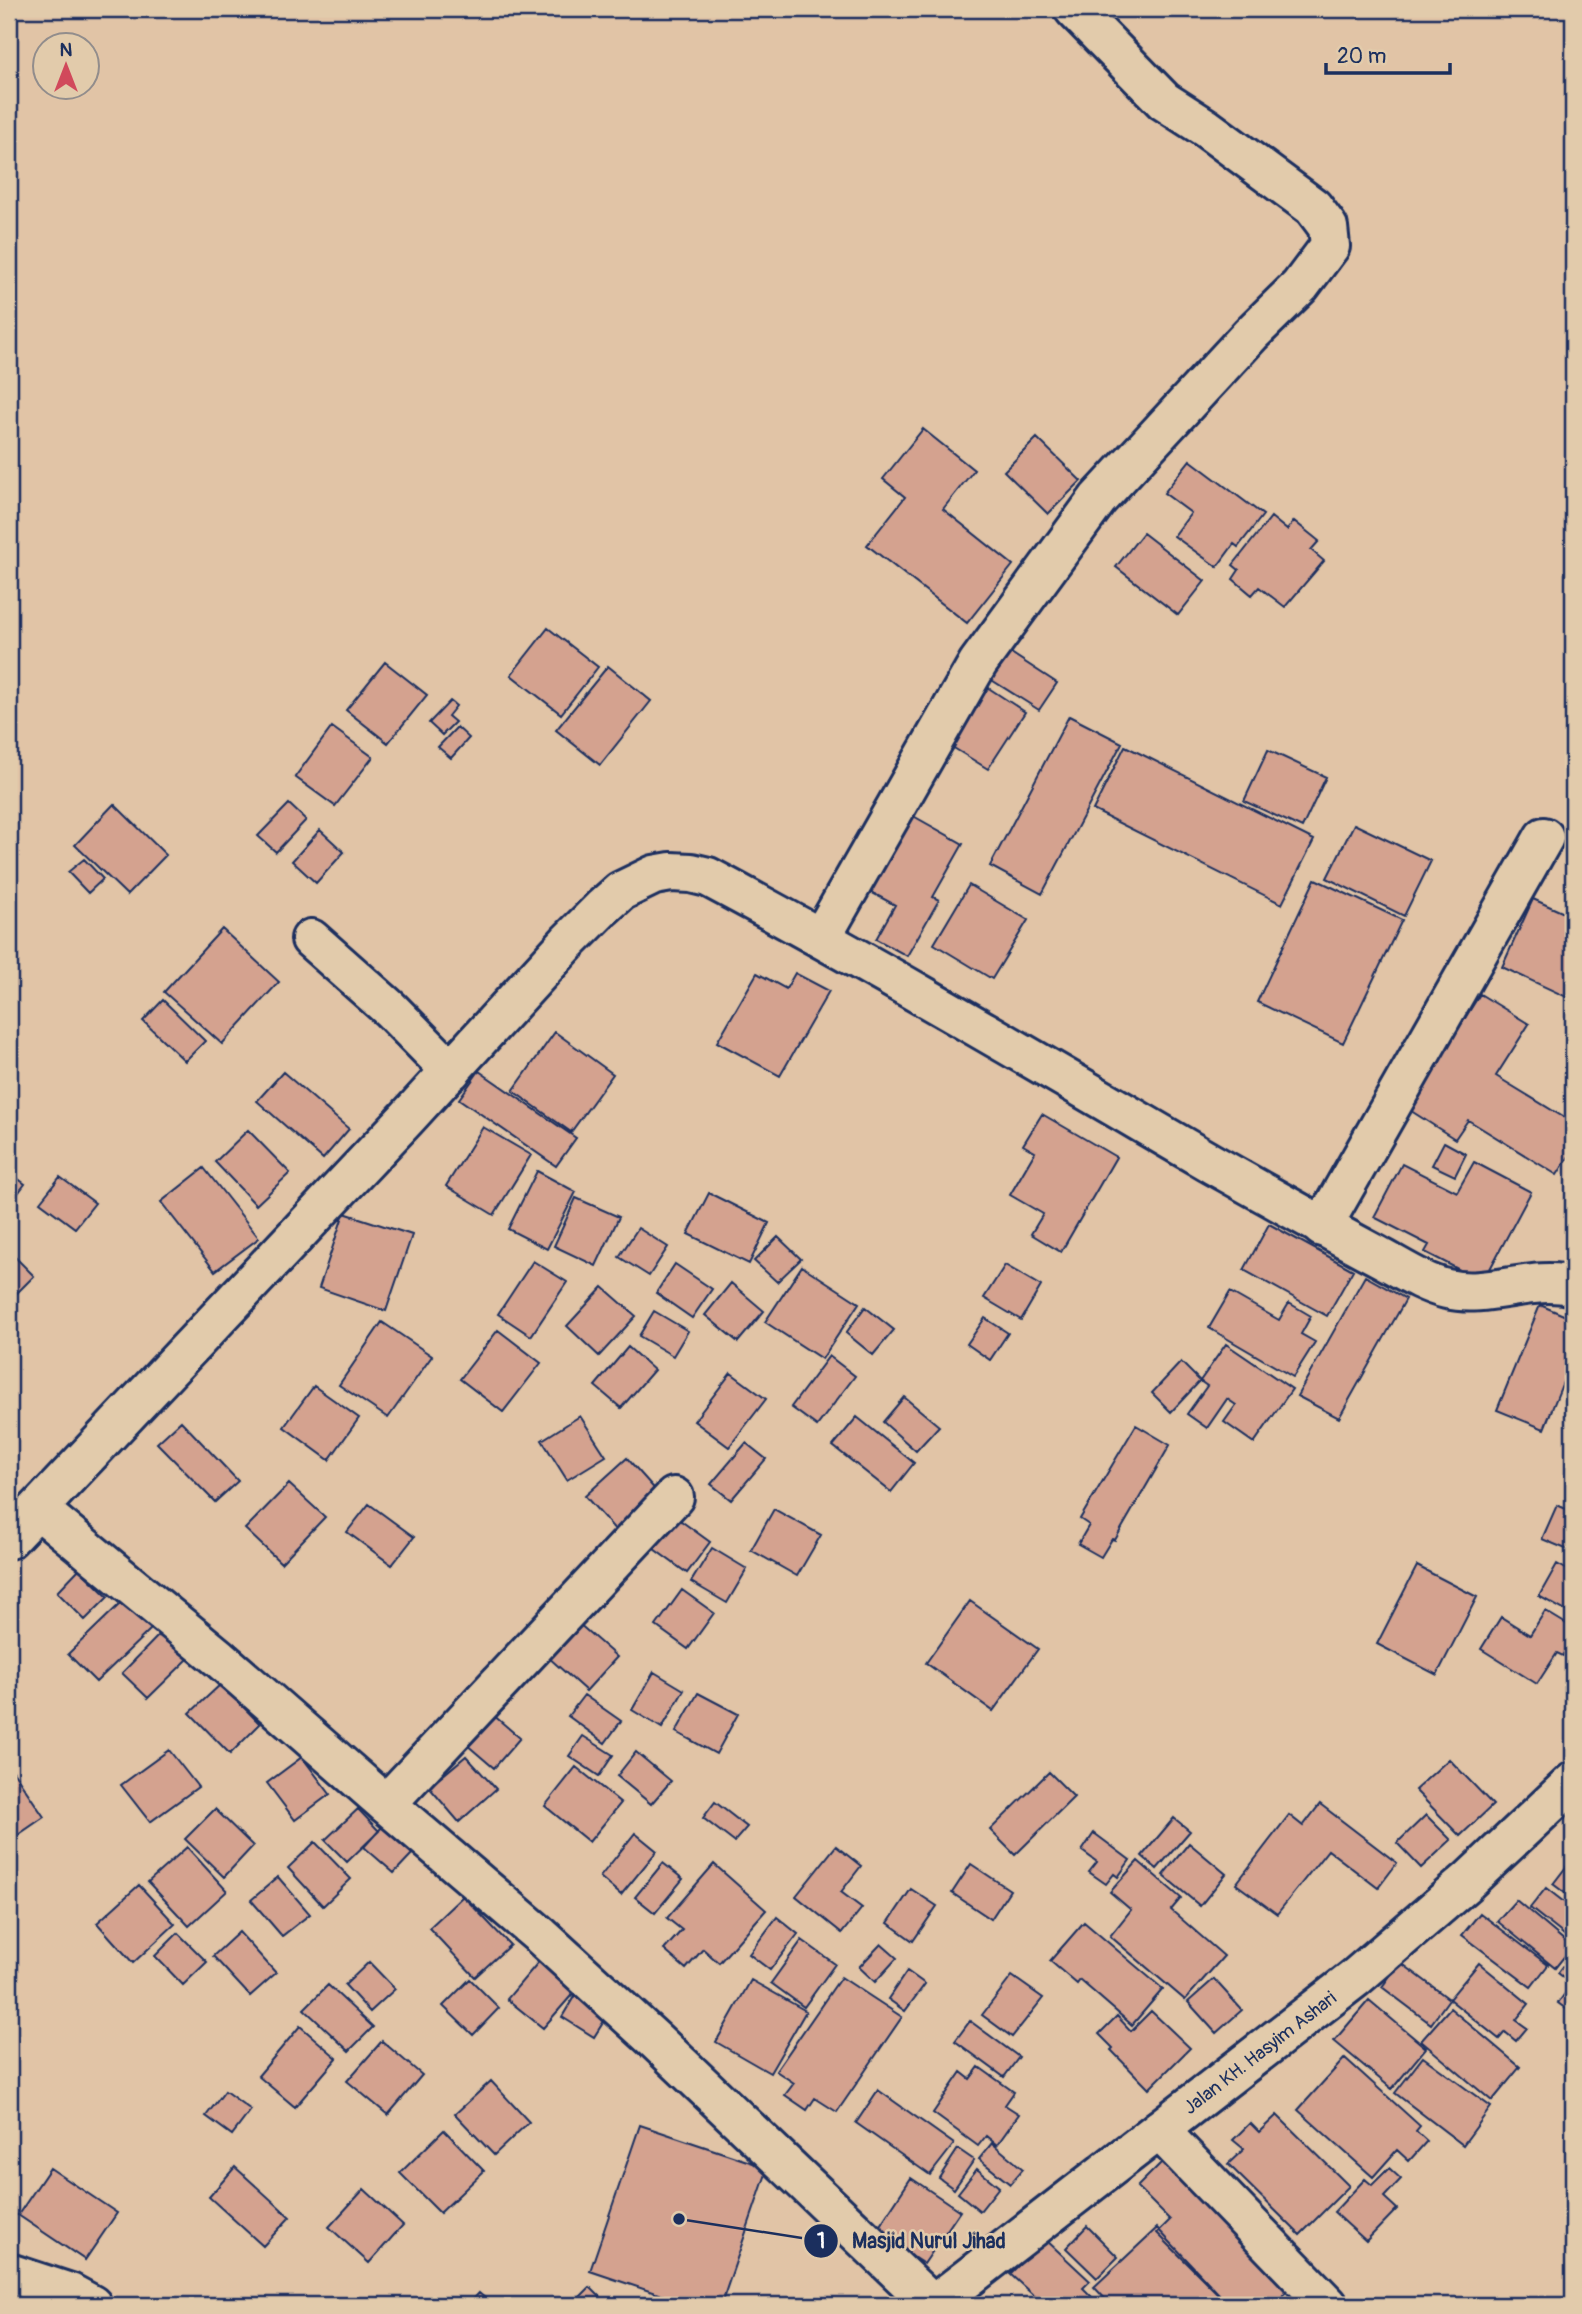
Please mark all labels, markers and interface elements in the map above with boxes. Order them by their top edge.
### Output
north arrow [32,32,102,102]
scale bar [1326,32,1451,76]
text: N [60,38,73,62]
text: 20 m [1337,43,1386,70]
street label: Jalan KH. Hasyim Ashari [1179,1986,1341,2120]
callout: Masjid Nurul Jihad [803,2220,1020,2262]
text: 1 [817,2228,825,2255]
text: Masjid Nurul Jihad [852,2228,1006,2255]

